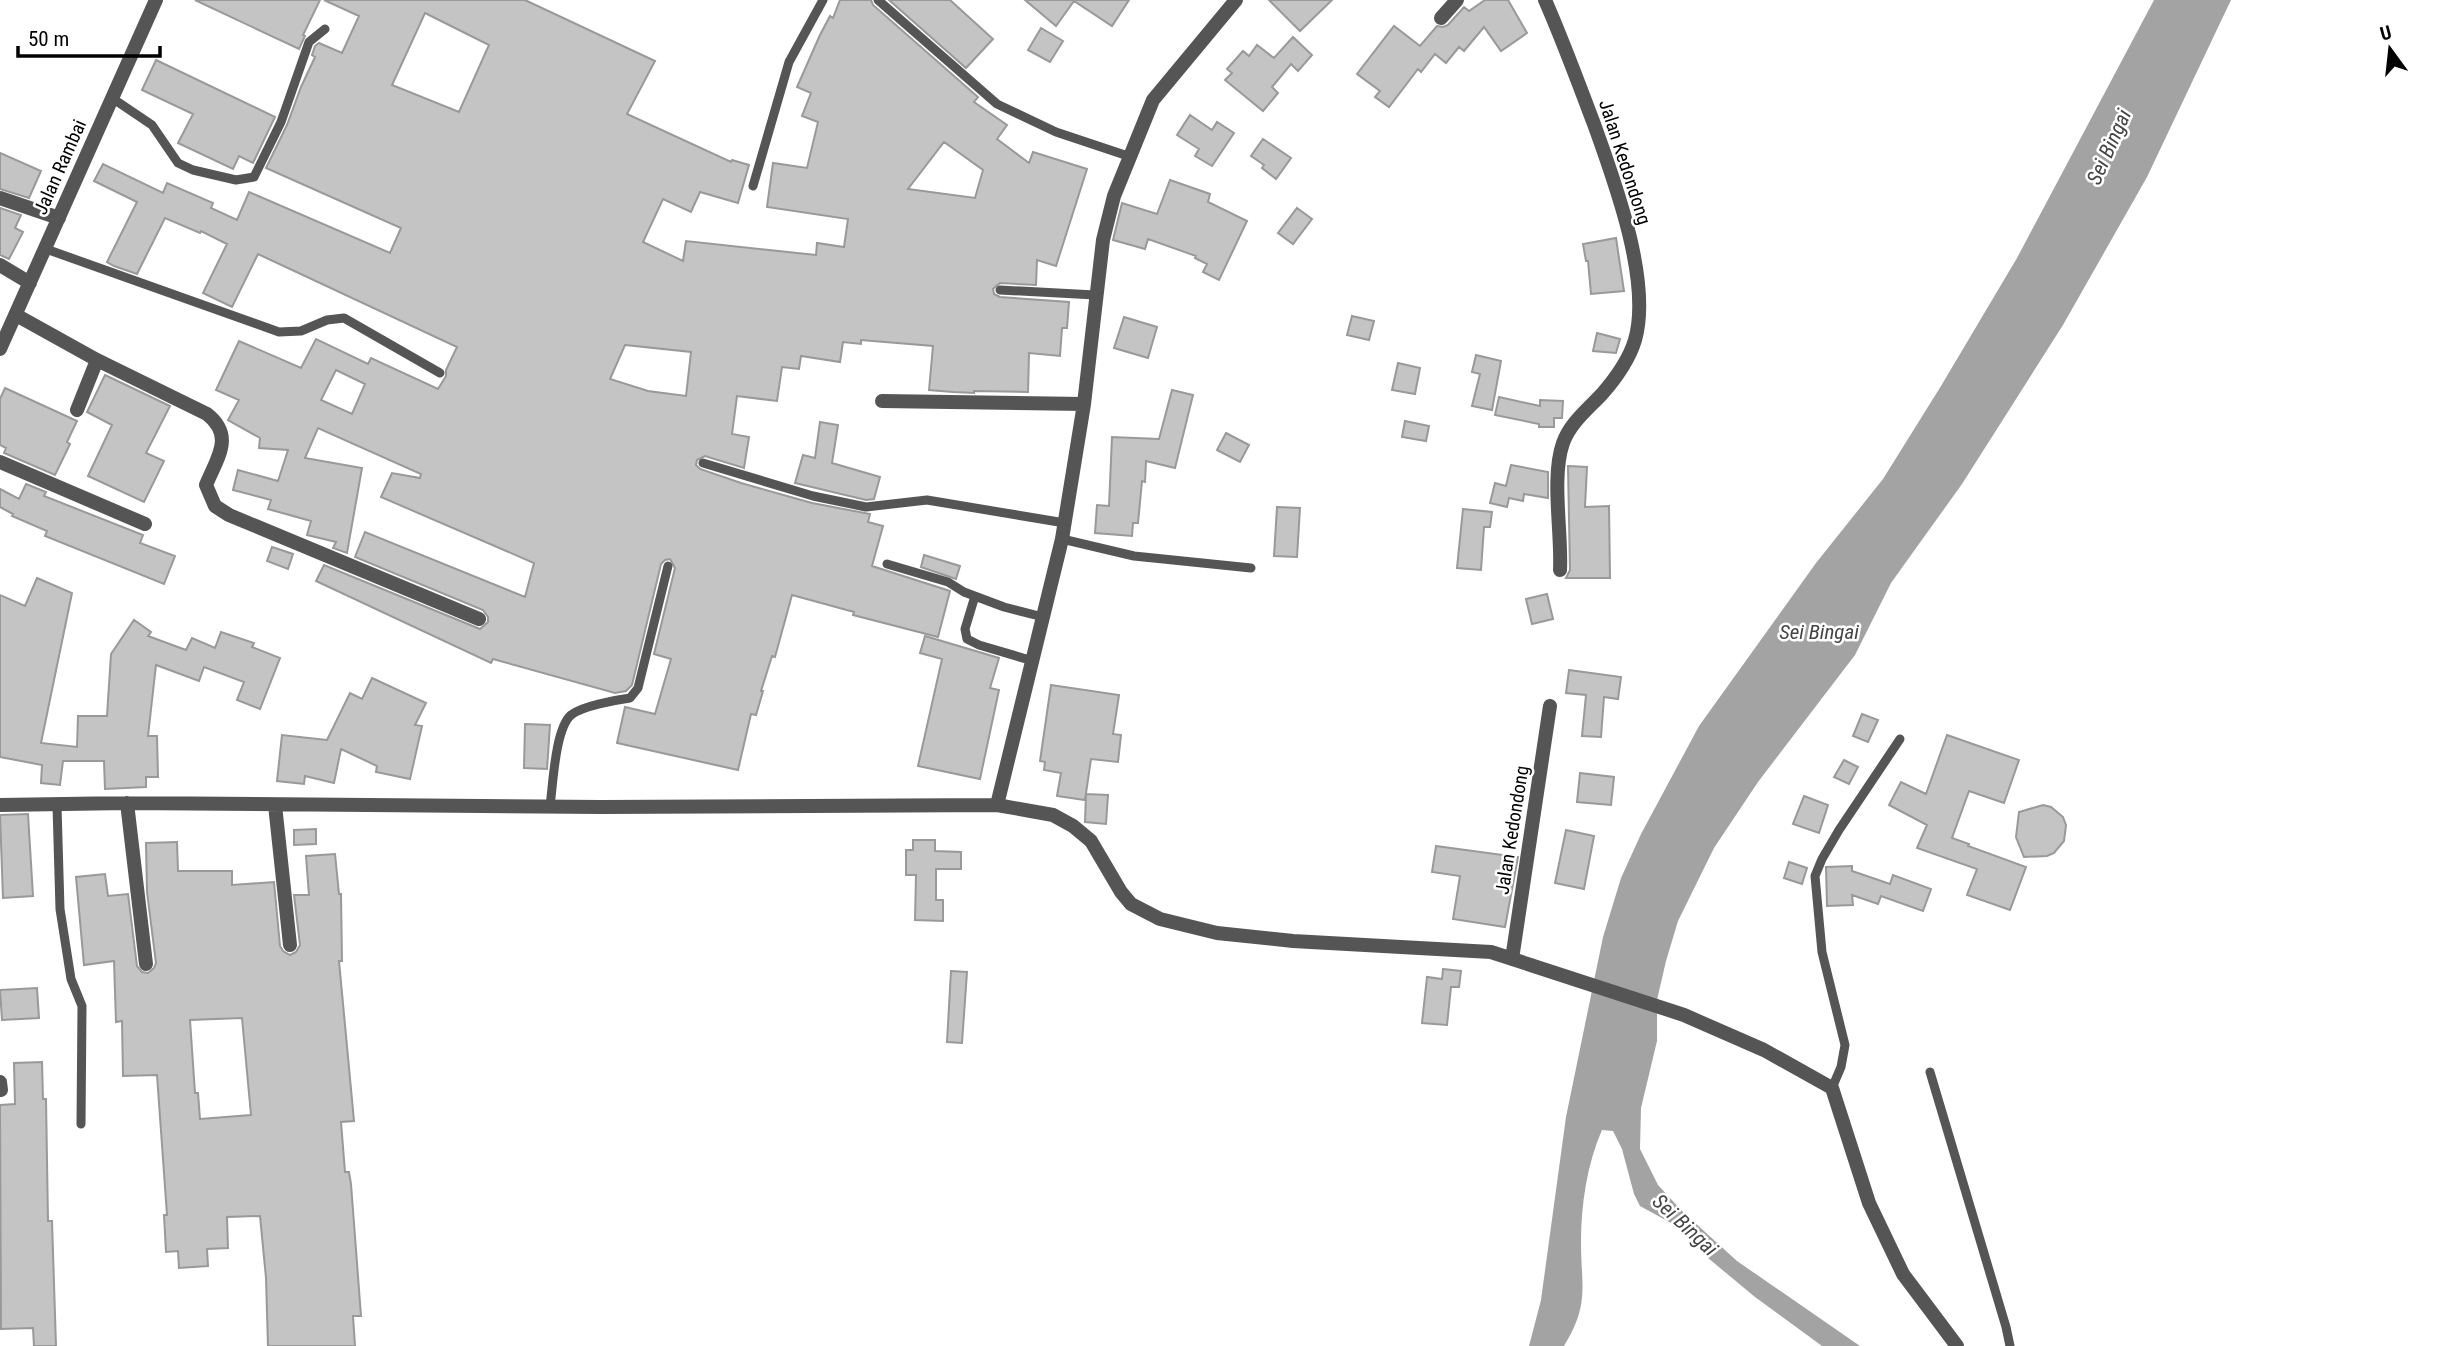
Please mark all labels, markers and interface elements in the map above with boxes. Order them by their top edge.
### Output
scale bar [18,14,159,58]
north arrow [2355,14,2425,84]
text: U [2378,21,2394,46]
text: 50 m [28,27,69,51]
street label: Jalan Kedondong [1594,97,1656,227]
water label: Sei Bingai [2082,105,2136,188]
street label: Jalan Rambai [29,116,91,218]
water label: Sei Bingai [1779,620,1859,644]
street label: Jalan Kedondong [1490,764,1534,896]
water label: Sei Bingai [1648,1189,1723,1261]

